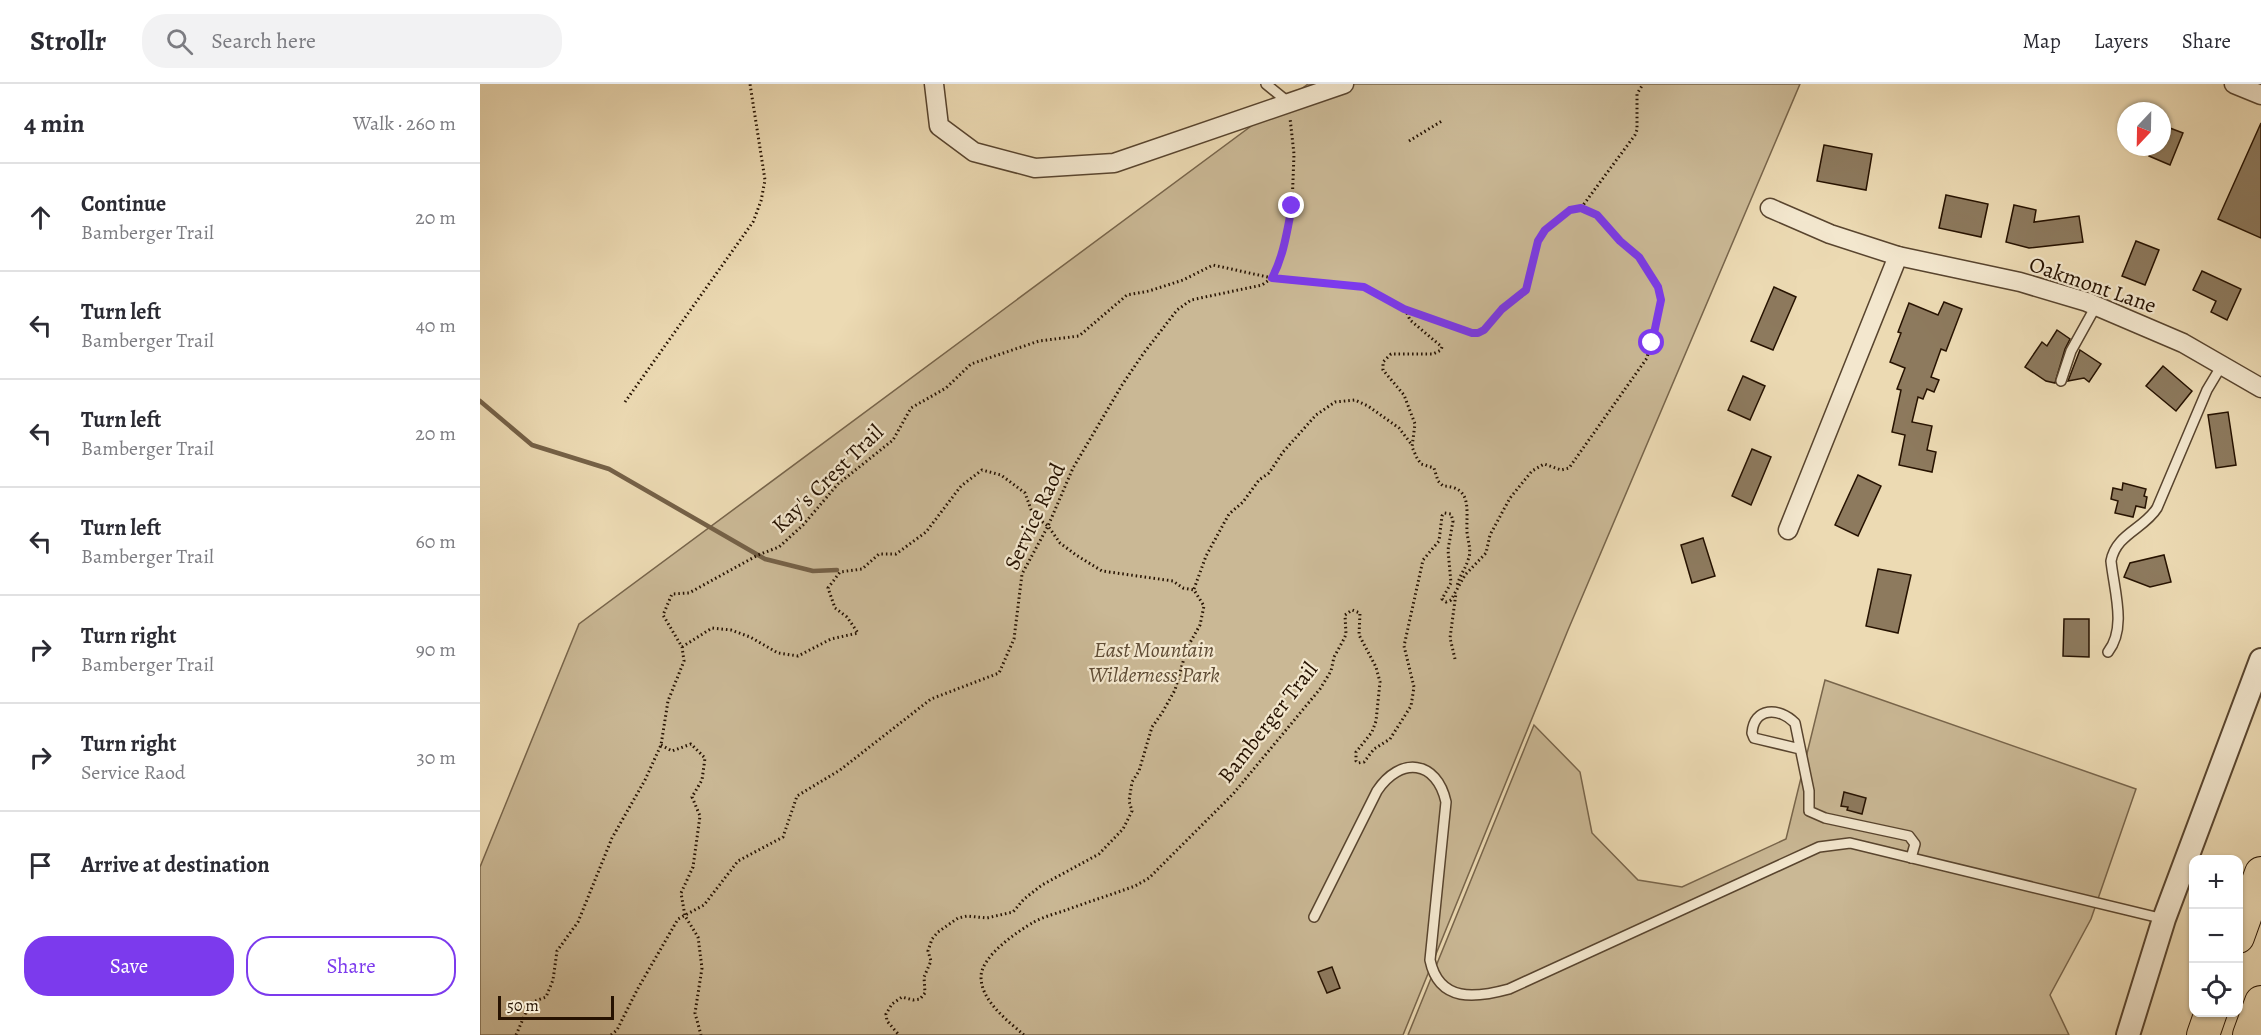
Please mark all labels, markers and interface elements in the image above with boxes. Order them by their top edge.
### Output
search box [142,14,562,68]
text: Strollr [30,22,106,60]
icon: search [163,25,196,58]
text: Search here [211,26,316,56]
text: Map [2022,27,2061,55]
text: Layers [2094,27,2149,55]
text: Share [2182,27,2231,55]
north arrow [2117,102,2171,156]
text: 4 min [24,106,85,141]
text: Walk · 260 m [353,110,456,137]
text: Continue [81,189,166,219]
route end [1278,192,1304,218]
icon: ahead [24,201,57,234]
text: 20 m [415,204,456,231]
text: Bamberger Trail [81,219,214,246]
street label: Oakmont Lane [2025,249,2160,321]
text: Turn left [81,297,161,327]
icon: left [24,309,57,342]
text: 40 m [416,312,456,339]
text: Bamberger Trail [81,327,214,354]
route start [1638,329,1664,355]
text: Turn left [81,405,161,435]
icon: left [24,417,57,450]
street label: Kay's Crest Trail [765,418,890,540]
text: 20 m [415,420,456,447]
text: Bamberger Trail [81,435,214,462]
street label: Service Raod [997,458,1073,575]
text: Turn left [81,513,161,543]
icon: left [24,525,57,558]
text: 60 m [416,528,456,555]
text: Bamberger Trail [81,543,214,570]
text: Turn right [81,621,177,651]
icon: right [24,633,57,666]
park label: East Mountain Wilderness Park [1088,635,1220,690]
text: 90 m [416,636,456,663]
text: Bamberger Trail [81,651,214,678]
street label: Bamberger Trail [1211,656,1325,789]
text: Turn right [81,729,177,759]
icon: right [24,741,57,774]
text: 30 m [416,744,456,771]
text: Service Raod [81,759,186,786]
icon: arrive [24,849,57,882]
text: Arrive at destination [81,850,270,880]
map controls [2189,855,2243,1017]
button: + [2189,855,2243,909]
button: − [2189,909,2243,963]
button: Save [24,936,234,996]
button: Share [246,936,456,996]
button: locate [2189,963,2243,1017]
scale bar [498,993,614,1020]
text: 50 m [507,995,539,1017]

